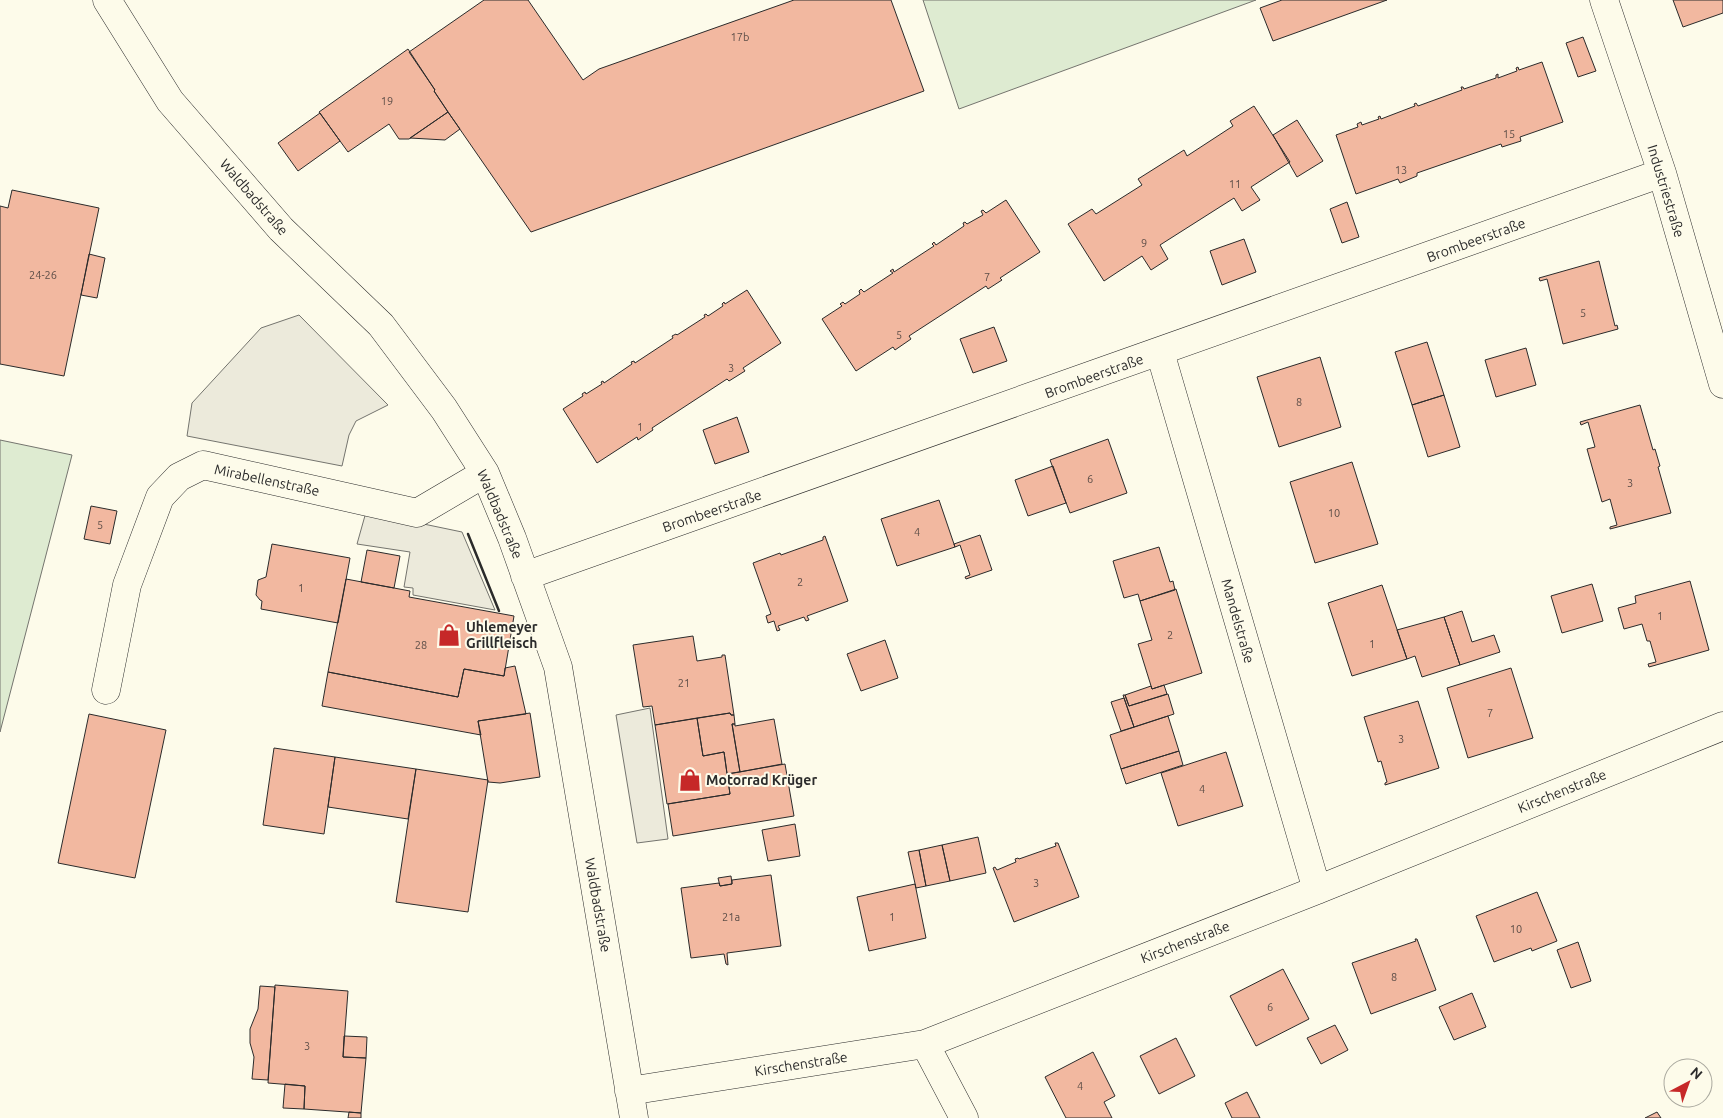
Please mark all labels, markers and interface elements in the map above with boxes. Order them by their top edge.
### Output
house number: 17b [731,31,749,43]
house number: 19 [381,95,393,107]
house number: 15 [1503,128,1515,140]
street label: Industriestraße [1644,143,1688,239]
street label: Waldbadstraße [217,156,291,238]
house number: 13 [1395,164,1407,176]
house number: 11 [1229,178,1241,190]
street label: Brombeerstraße [1425,215,1527,265]
house number: 9 [1141,237,1147,249]
house number: 24-26 [29,269,57,281]
house number: 7 [984,271,990,283]
house number: 5 [1580,307,1586,319]
house number: 5 [896,329,902,341]
street label: Brombeerstraße [1043,351,1145,401]
house number: 3 [728,362,734,374]
house number: 8 [1296,396,1302,408]
house number: 1 [637,421,643,433]
street label: Mirabellenstraße [213,461,321,499]
street label: Waldbadstraße [474,467,526,561]
house number: 6 [1087,473,1093,485]
house number: 3 [1627,477,1633,489]
street label: Brombeerstraße [660,487,764,535]
house number: 10 [1328,507,1340,519]
house number: 5 [97,519,103,531]
house number: 4 [914,526,920,538]
house number: 2 [797,576,803,588]
street label: Mandelstraße [1218,577,1258,665]
house number: 1 [298,582,304,594]
house number: 1 [1657,610,1663,622]
place label: Uhlemeyer Grillfleisch [466,619,538,651]
shop icon: Uhlemeyer Grillfleisch [436,622,462,648]
house number: 2 [1167,629,1173,641]
house number: 1 [1369,638,1375,650]
house number: 28 [415,639,427,651]
house number: 21 [678,677,690,689]
house number: 7 [1487,707,1493,719]
house number: 3 [1398,733,1404,745]
street label: Kirschenstraße [1515,766,1609,816]
shop icon: Motorrad Krüger [677,767,703,793]
place label: Motorrad Krüger [706,772,817,788]
house number: 4 [1199,783,1205,795]
street label: Waldbadstraße [582,857,614,953]
house number: 3 [1033,877,1039,889]
house number: 21a [722,911,740,923]
house number: 1 [889,911,895,923]
street label: Kirschenstraße [1138,918,1232,966]
house number: 10 [1510,923,1522,935]
house number: 8 [1391,971,1397,983]
house number: 6 [1267,1001,1273,1013]
house number: 3 [304,1040,310,1052]
street label: Kirschenstraße [753,1049,849,1079]
north arrow [1663,1058,1713,1108]
text: N [1687,1064,1706,1083]
house number: 4 [1077,1080,1083,1092]

